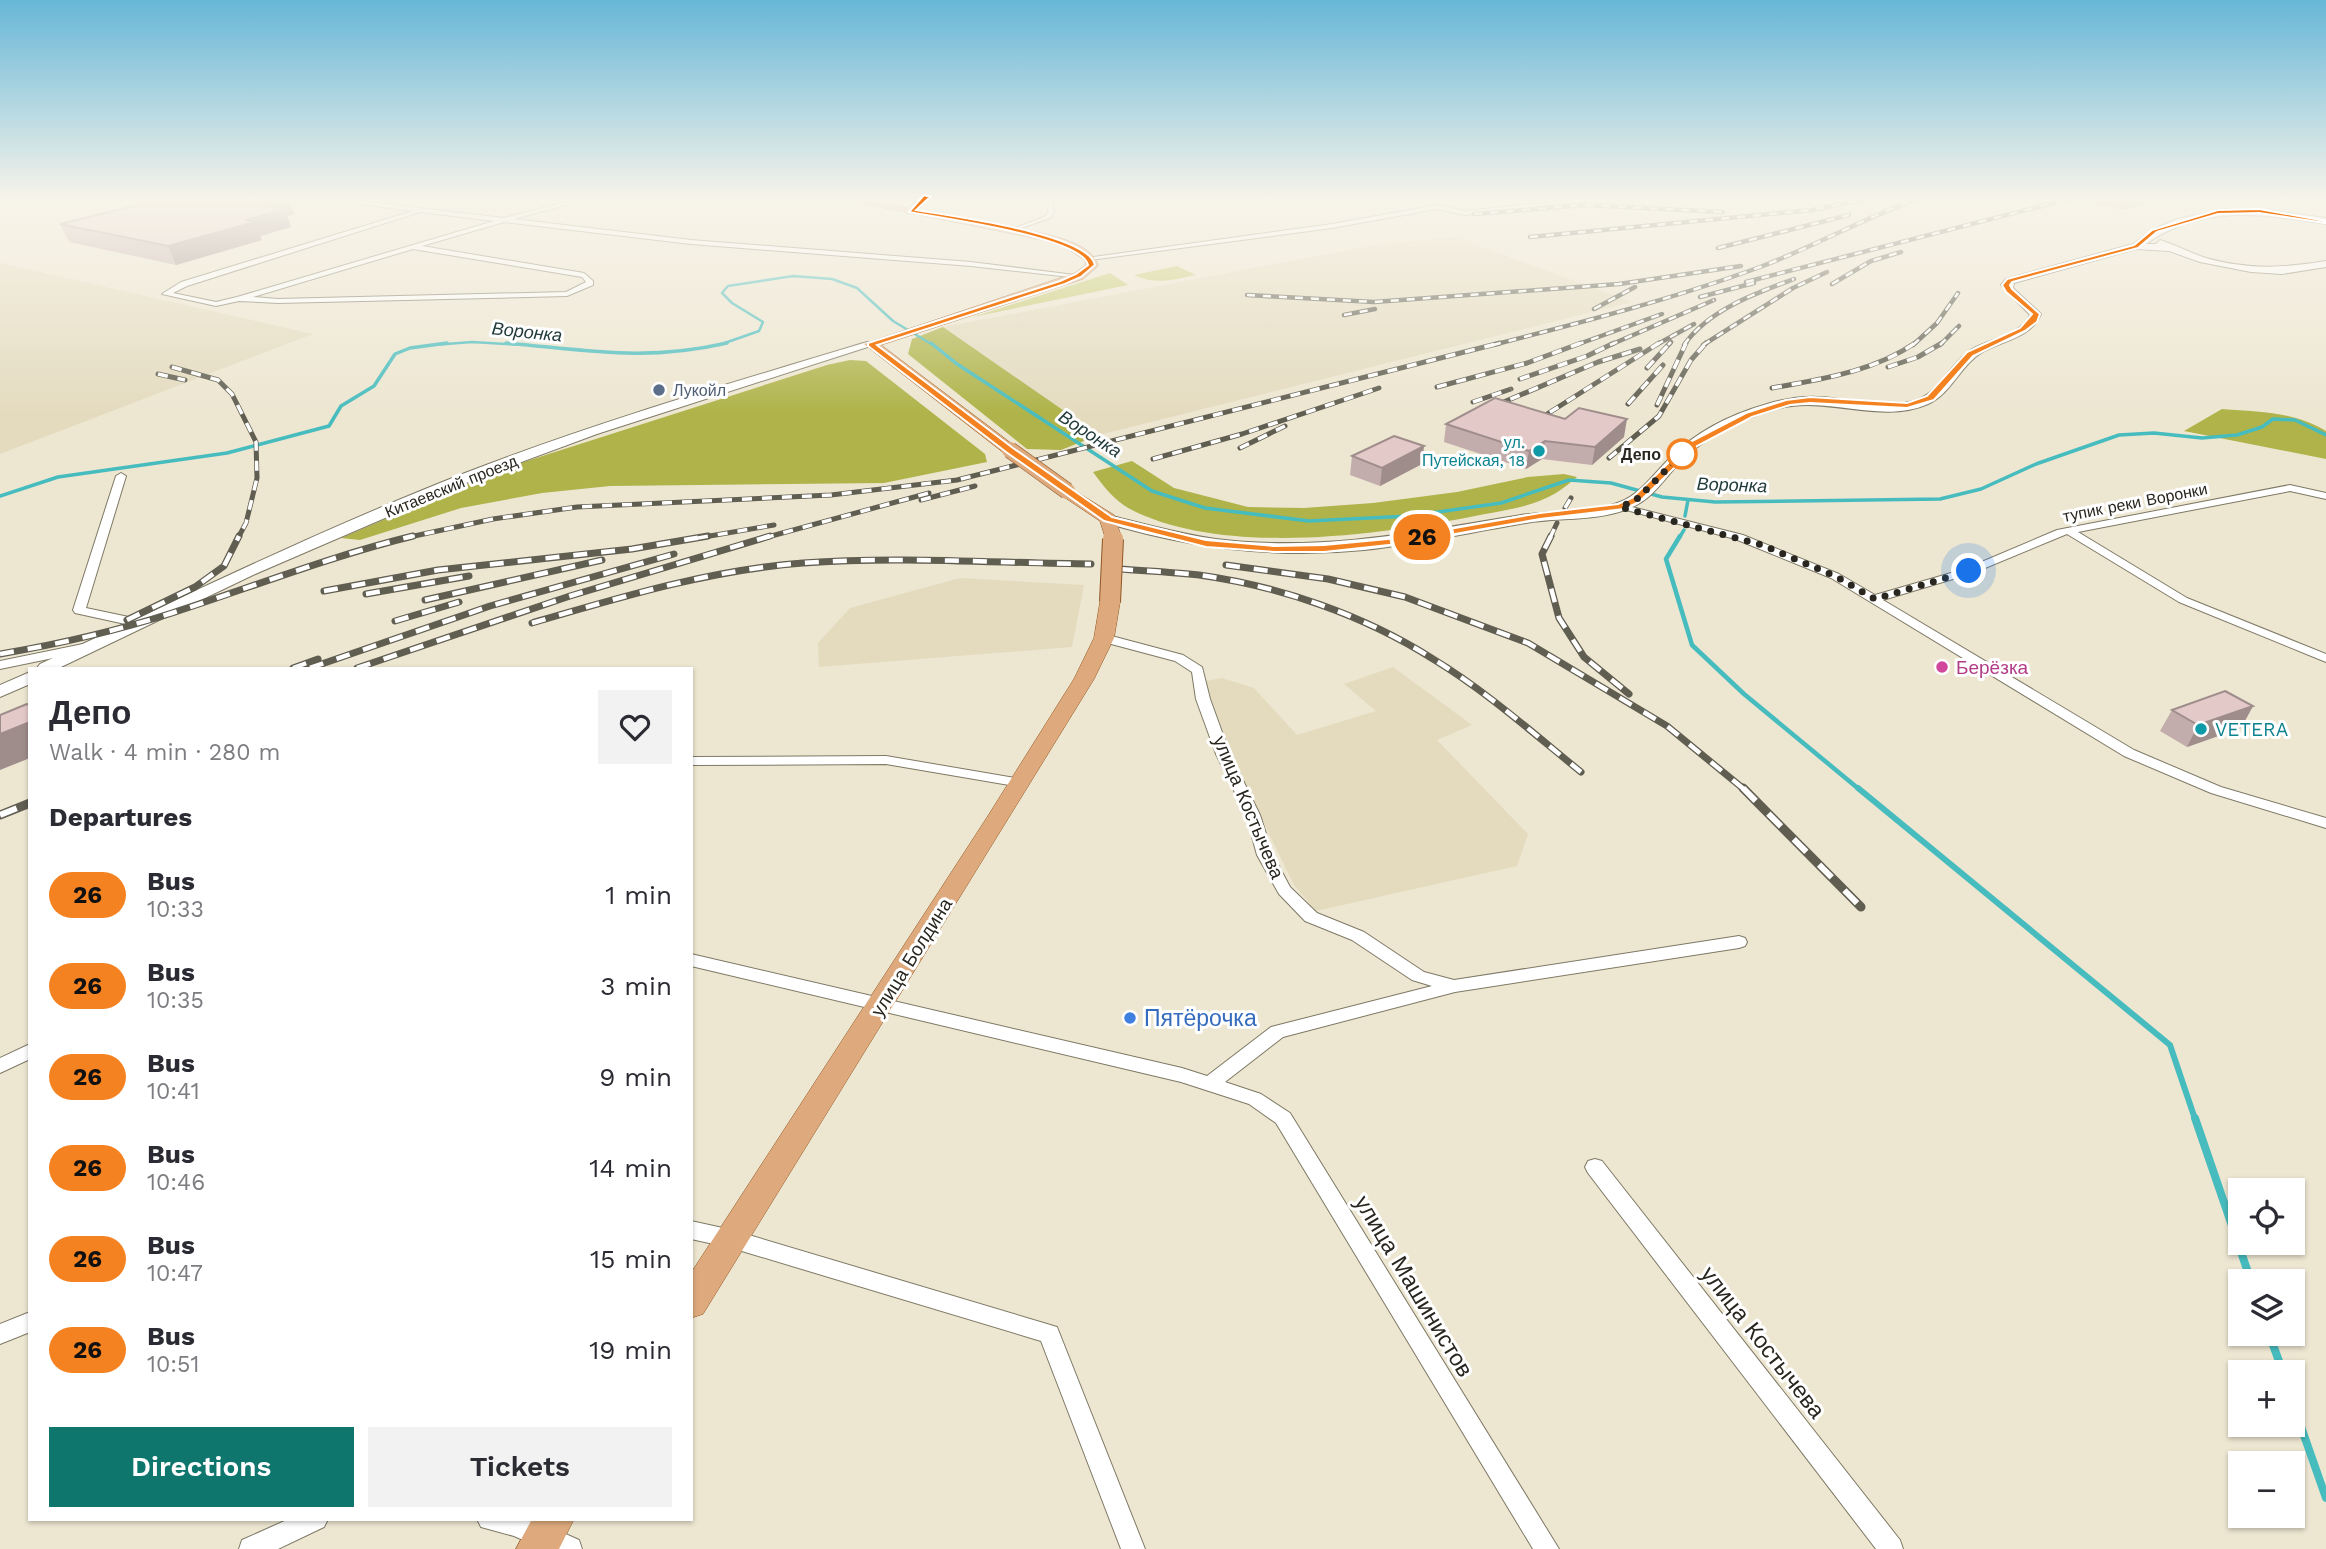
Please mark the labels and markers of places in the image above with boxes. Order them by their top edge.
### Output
place label: Лукойл [673,381,726,400]
marker: Лукойл [651,382,667,398]
place label: ул. Путейская, 18 [1422,433,1525,470]
marker: Депо [1667,439,1697,469]
marker: ул. Путейская, 18 [1531,443,1547,459]
place label: Депо [1621,445,1661,464]
place label: Берёзка [1956,656,2029,679]
marker: Берёзка [1934,659,1950,675]
place label: VETERA [2215,718,2289,741]
marker: VETERA [2193,721,2209,737]
place label: Пятёрочка [1144,1005,1257,1032]
marker: Пятёрочка [1122,1010,1138,1026]

